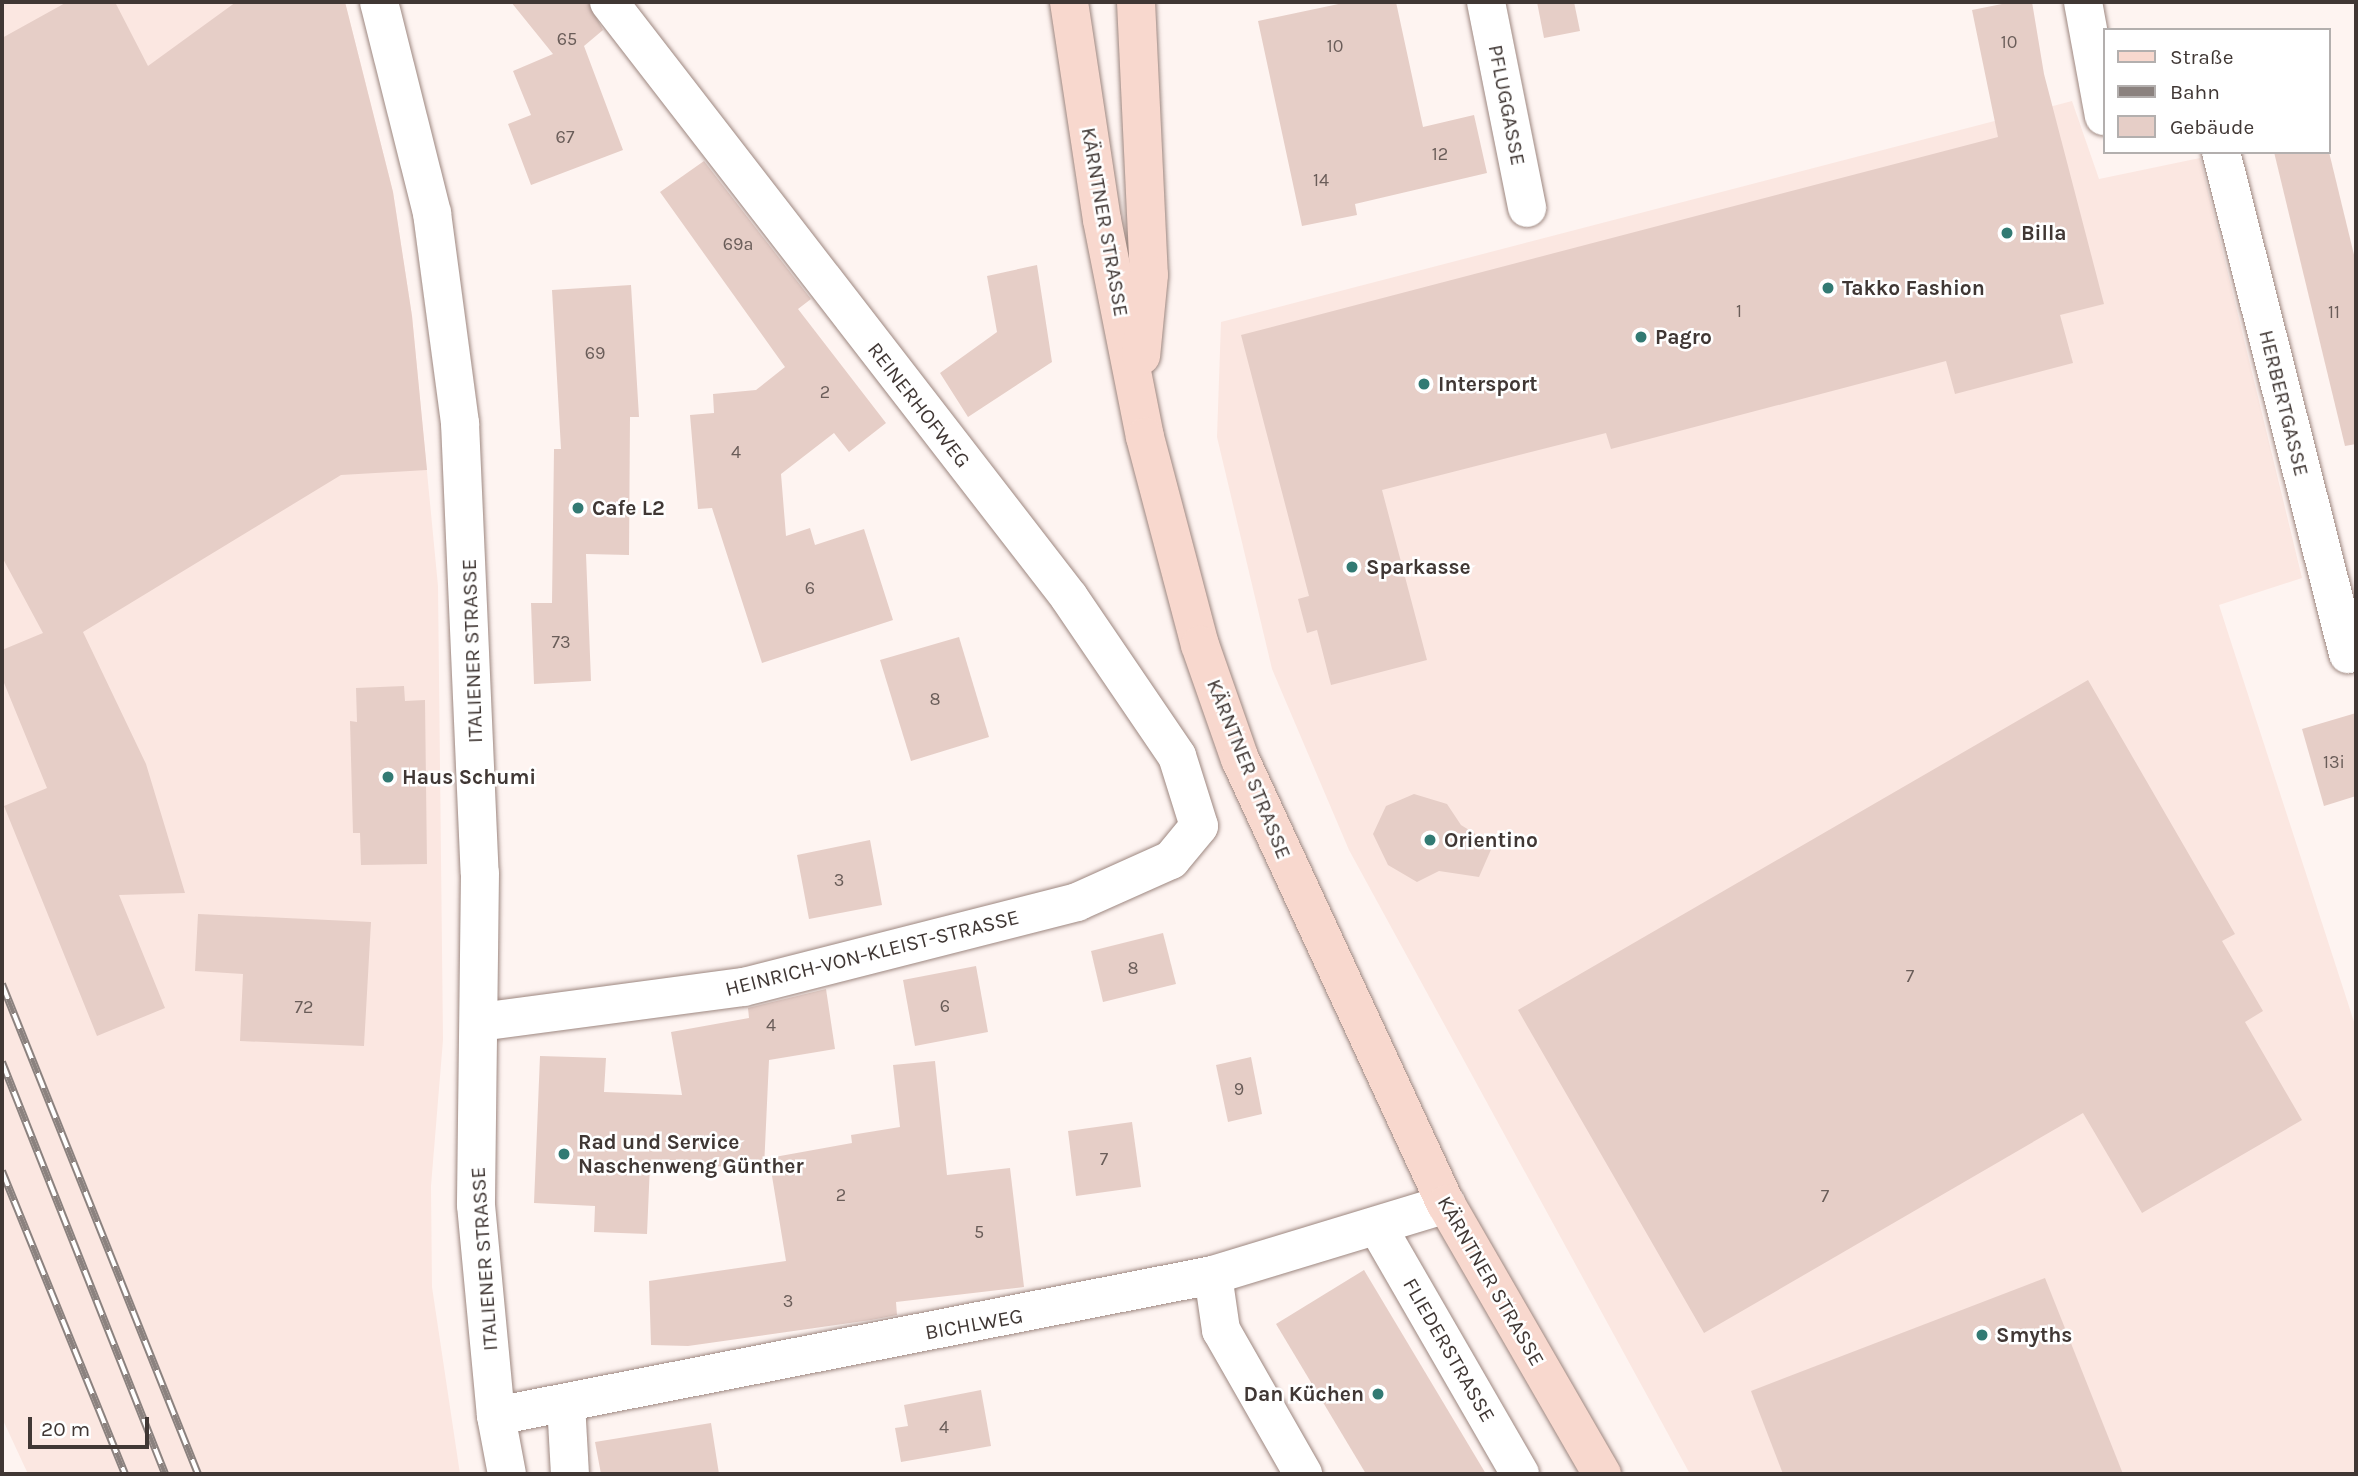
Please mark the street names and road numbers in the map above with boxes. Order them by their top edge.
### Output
street label: PFLUGGASSE [1483,42,1531,168]
street label: KÄRNTNER STRASSE [1076,125,1134,319]
street label: HERBERTGASSE [2254,327,2314,479]
street label: REINERHOFWEG [862,337,976,473]
street label: ITALIENER STRASSE [456,558,488,744]
street label: KÄRNTNER STRASSE [1201,675,1297,863]
street label: HEINRICH-VON-KLEIST-STRASSE [722,904,1022,1002]
street label: ITALIENER STRASSE [465,1166,503,1352]
street label: KÄRNTNER STRASSE [1432,1192,1550,1370]
street label: FLIEDERSTRASSE [1398,1273,1500,1427]
street label: BICHLWEG [923,1303,1025,1345]

